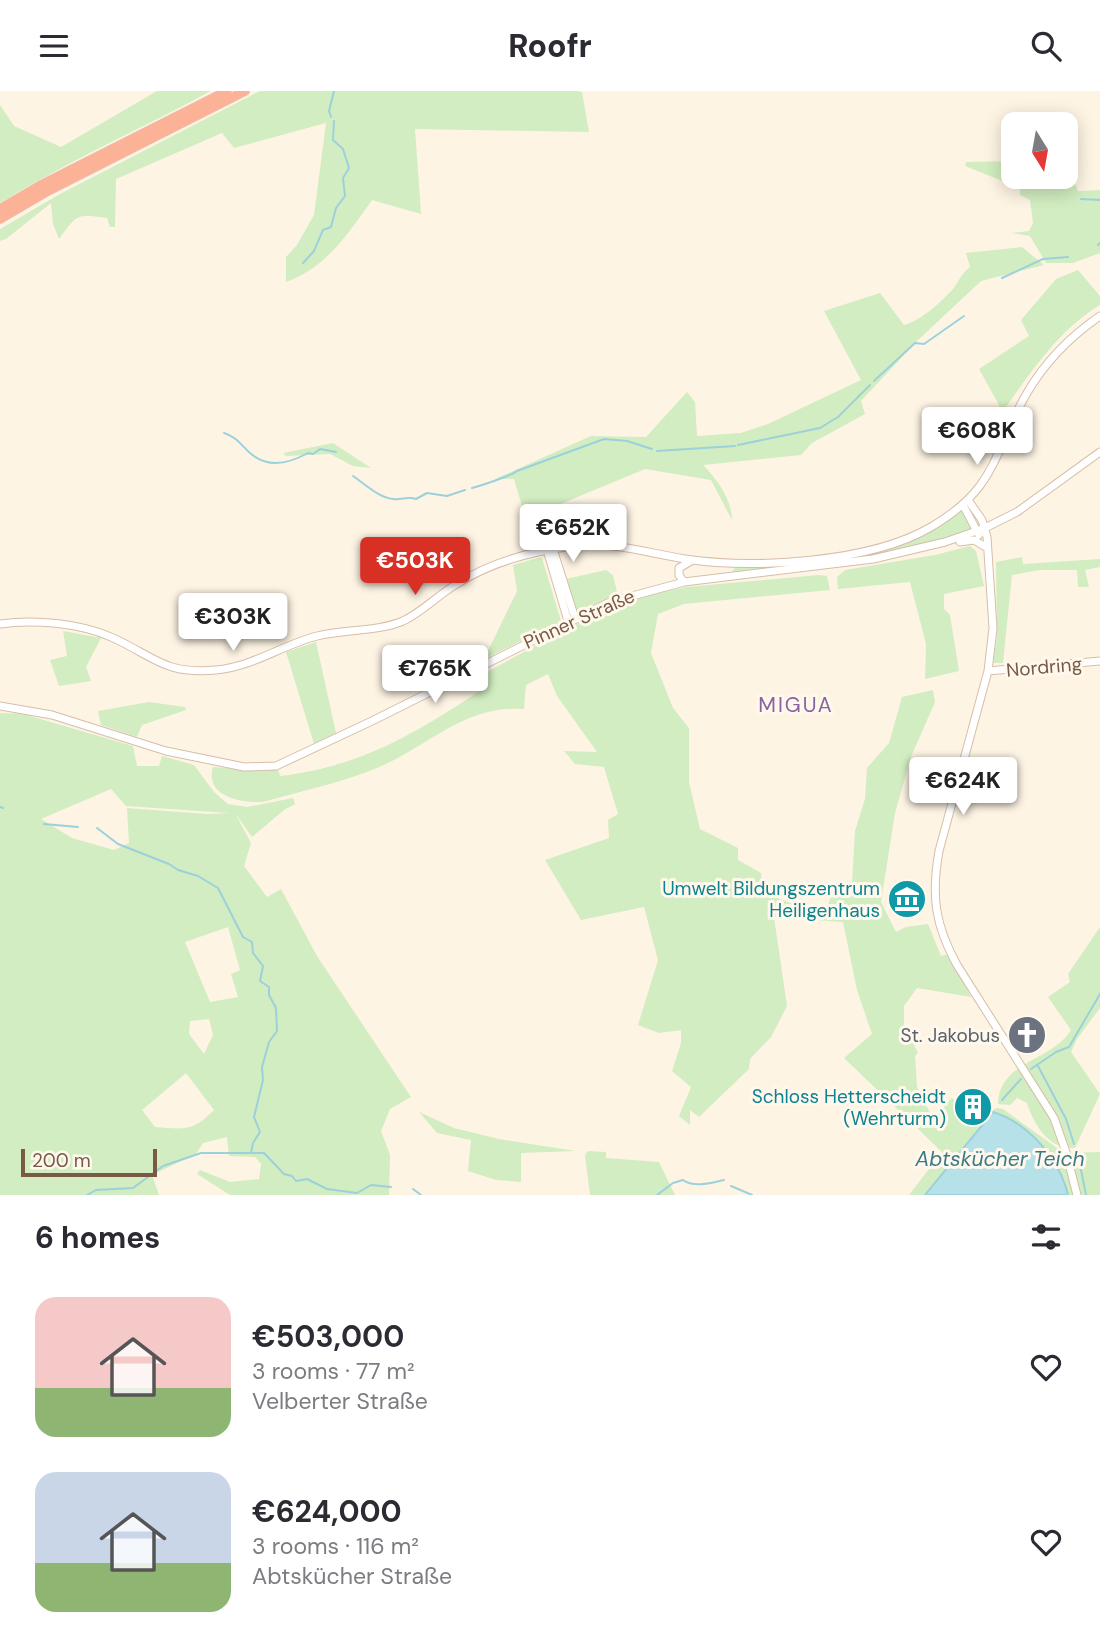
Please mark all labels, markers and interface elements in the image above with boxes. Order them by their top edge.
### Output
text: Roofr [508,25,592,67]
icon: menu [35,27,73,65]
icon: search [1027,27,1065,65]
north arrow [1001,112,1078,189]
map controls [1001,112,1078,189]
pin: €608K [928,407,1026,467]
text: €608K [938,415,1016,445]
pin: €652K [524,505,622,564]
text: €652K [536,512,610,542]
pin: €503K [366,538,464,597]
text: €503K [376,545,454,575]
street label: Pinner Straße [519,583,639,655]
pin: €303K [184,594,282,653]
text: €303K [194,601,272,631]
pin: €765K [386,645,484,705]
street label: Nordring [1005,651,1083,683]
text: €765K [398,653,472,683]
district label: MIGUA [758,691,834,719]
pin: €624K [914,757,1012,817]
text: €624K [925,765,1001,795]
place label: Umwelt Bildungszentrum Heiligenhaus [662,876,880,923]
museum icon: Umwelt Bildungszentrum Heiligenhaus [886,878,928,920]
church icon: St. Jakobus [1006,1014,1048,1056]
place label: St. Jakobus [900,1023,1000,1048]
place label: Schloss Hetterscheidt (Wehrturm) [752,1084,946,1131]
building icon: Schloss Hetterscheidt (Wehrturm) [952,1086,994,1128]
water label: Abtskücher Teich [914,1145,1085,1173]
scale bar [21,1146,158,1178]
text: 200 m [32,1148,91,1173]
text: 6 homes [35,1218,160,1257]
icon: filters [1027,1218,1065,1256]
text: €503,000 [252,1317,404,1356]
icon: home [91,1325,175,1409]
icon: heart [1027,1348,1065,1386]
text: 3 rooms · 77 m² [252,1356,415,1386]
text: Velberter Straße [252,1386,428,1416]
text: €624,000 [252,1492,402,1531]
icon: home [91,1500,175,1584]
icon: heart [1027,1523,1065,1561]
text: 3 rooms · 116 m² [252,1531,419,1561]
text: Abtskücher Straße [252,1561,452,1591]

